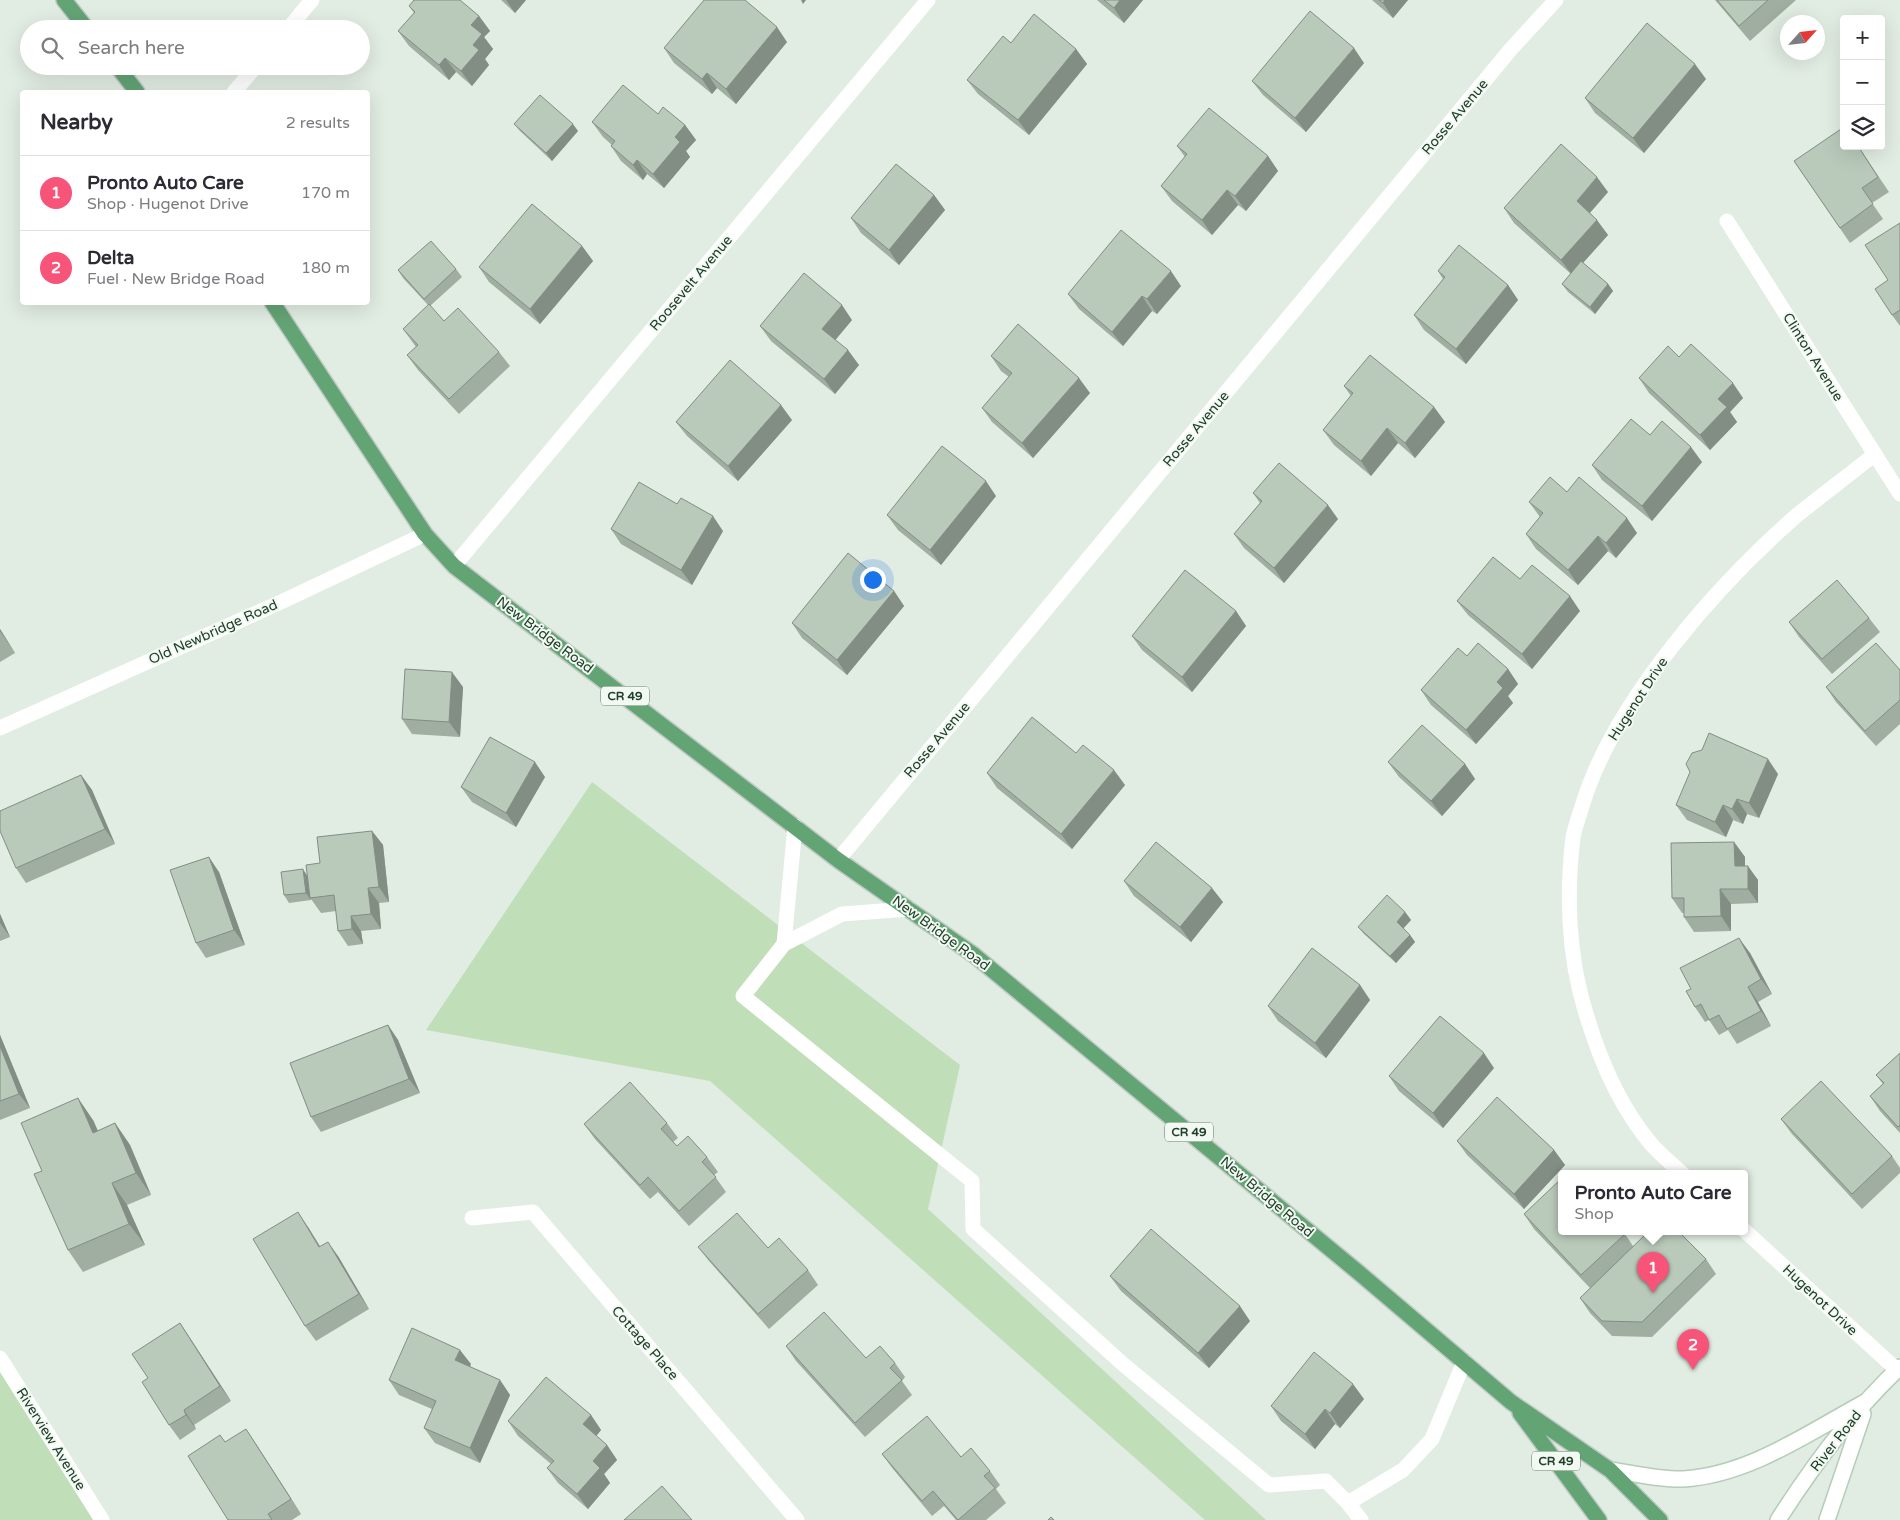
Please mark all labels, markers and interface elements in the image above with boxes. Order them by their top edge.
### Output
north arrow [1780,15,1825,60]
map controls [1840,15,1885,150]
button: + [1840,15,1885,60]
search box [20,20,370,75]
icon: search [38,34,66,62]
text: Search here [78,37,185,59]
button: − [1840,60,1885,105]
street label: Rosse Avenue [1418,76,1492,158]
button: layers [1840,105,1885,150]
text: Nearby [40,110,113,135]
text: 2 results [286,113,350,133]
text: Pronto Auto Care [87,172,244,194]
text: 1 [51,183,61,203]
text: 170 m [301,183,350,203]
text: Shop · Hugenot Drive [87,194,249,214]
street label: Roosevelt Avenue [646,232,736,334]
text: Delta [87,247,134,269]
text: 2 [51,258,61,278]
text: 180 m [301,258,350,278]
text: Fuel · New Bridge Road [87,269,265,289]
street label: Clinton Avenue [1779,310,1847,404]
street label: Rosse Avenue [1159,388,1233,470]
your location [860,567,886,593]
street label: New Bridge Road [493,593,597,677]
street label: Old Newbridge Road [146,596,280,668]
street label: Hugenot Drive [1605,654,1671,744]
road number: CR 49 [601,686,649,706]
street label: Rosse Avenue [900,699,974,781]
street label: New Bridge Road [889,892,993,974]
road number: CR 49 [1165,1122,1213,1142]
street label: New Bridge Road [1217,1153,1317,1241]
popup [1558,1170,1748,1235]
text: Pronto Auto Care [1575,1182,1731,1204]
text: Shop [1575,1204,1614,1224]
pin: 1 [1637,1252,1669,1293]
street label: Hugenot Drive [1779,1261,1861,1339]
street label: Cottage Place [608,1302,682,1384]
pin: 2 [1677,1329,1709,1370]
street label: Riverview Avenue [13,1385,89,1493]
street label: River Road [1807,1407,1865,1475]
road number: CR 49 [1532,1452,1580,1470]

